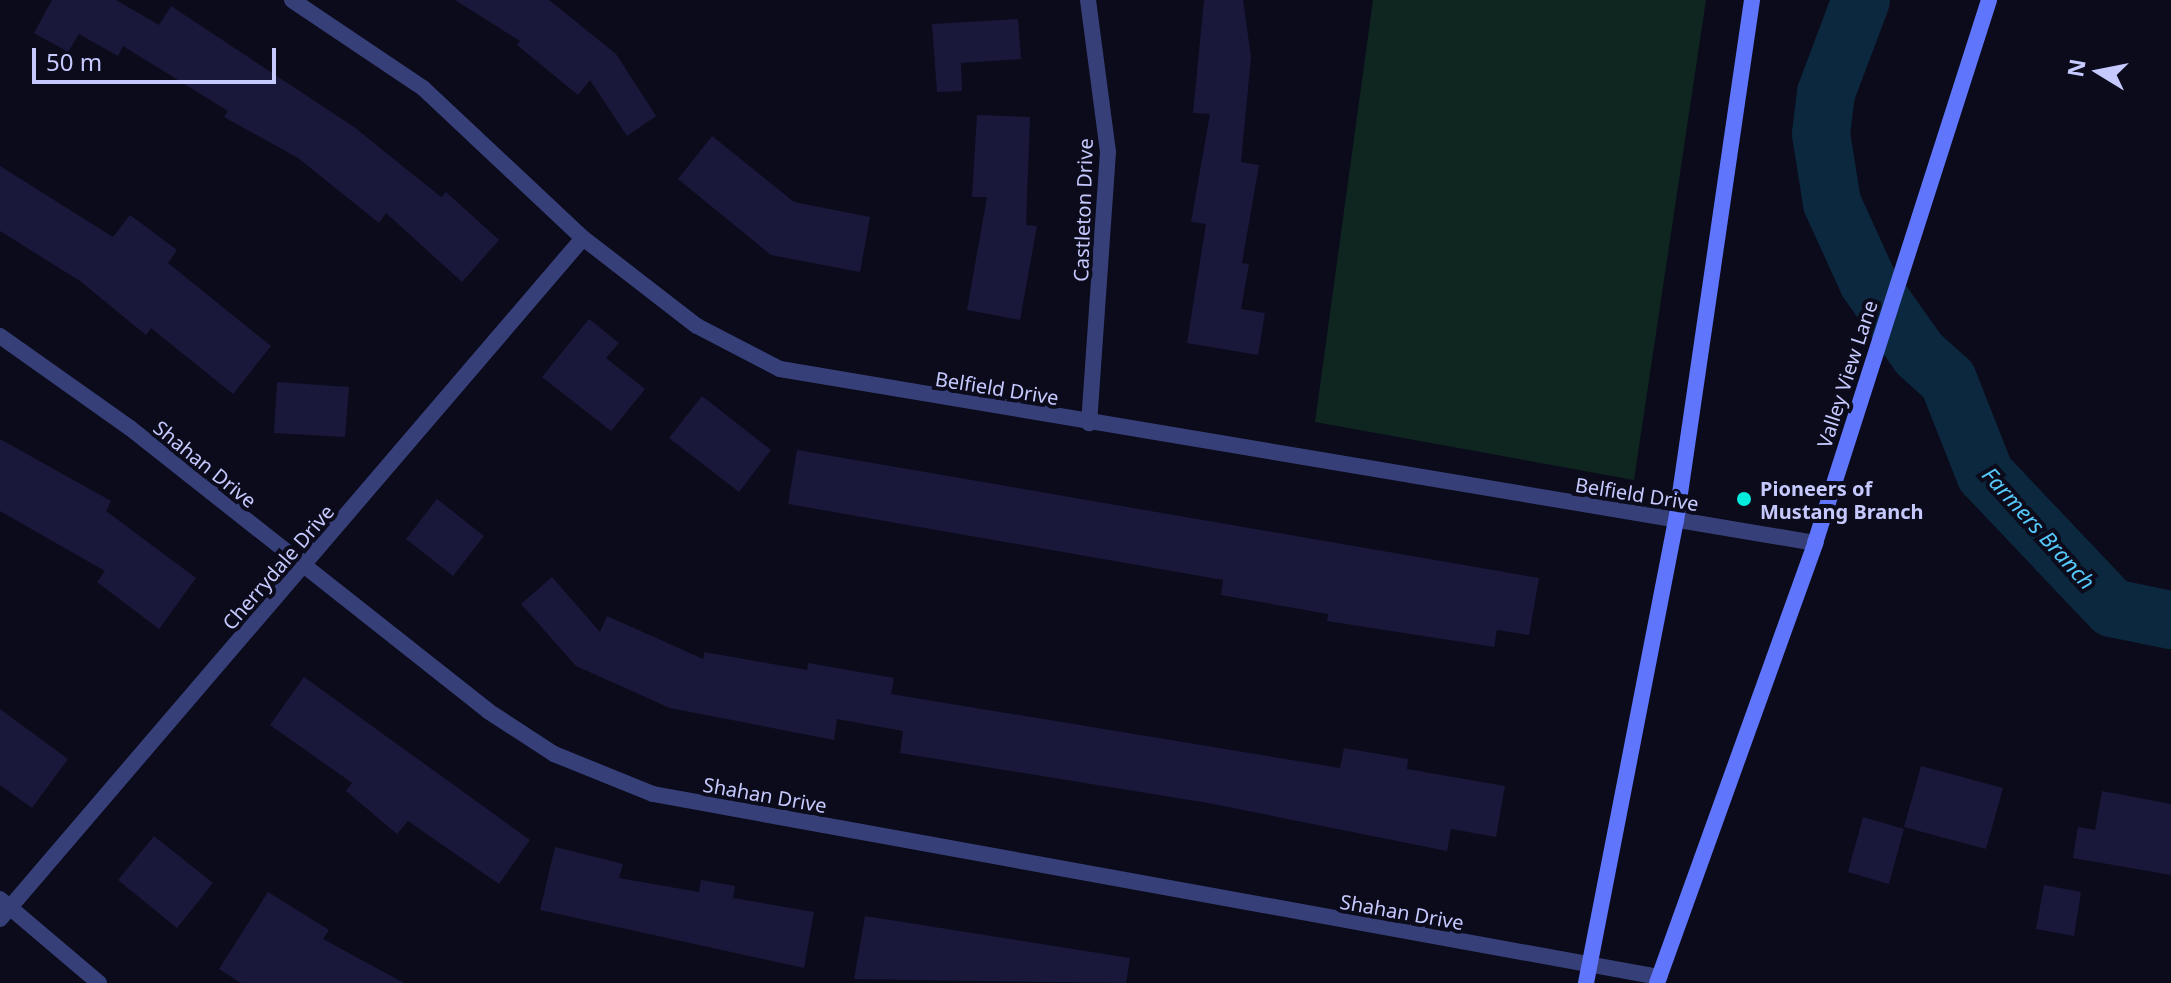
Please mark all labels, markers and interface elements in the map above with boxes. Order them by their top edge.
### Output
scale bar [36,32,280,82]
north arrow [2059,32,2139,112]
text: 50 m [46,45,102,78]
text: N [2059,56,2092,79]
street label: Castleton Drive [1069,138,1097,282]
street label: Valley View Lane [1812,297,1882,451]
street label: Belfield Drive [933,366,1061,410]
street label: Shahan Drive [149,415,261,513]
water label: Farmers Branch [1977,461,2101,595]
street label: Belfield Drive [1573,472,1701,516]
place label: Pioneers of Mustang Branch [1760,476,1924,523]
marker: Pioneers of Mustang Branch [1735,490,1753,508]
street label: Cherrydale Drive [217,500,339,634]
street label: Shahan Drive [701,772,829,818]
street label: Shahan Drive [1338,889,1466,935]

